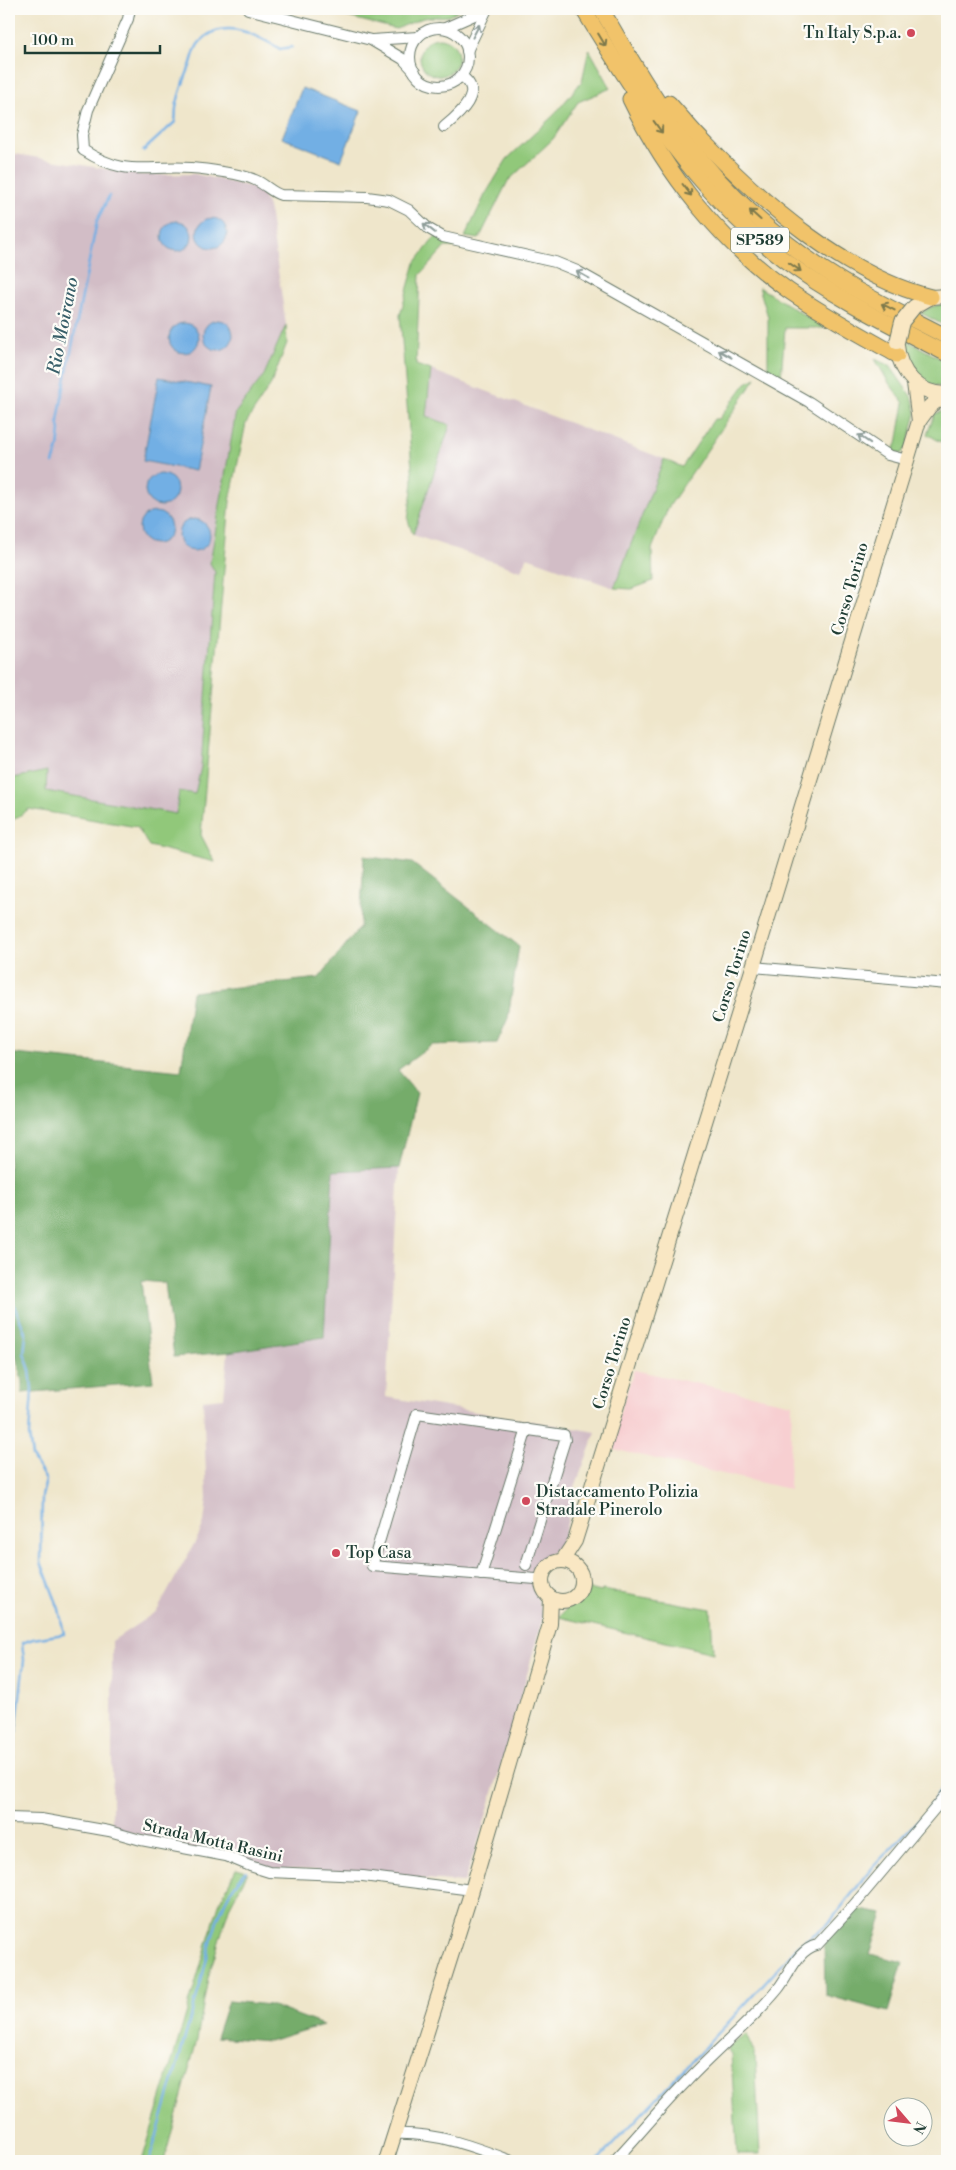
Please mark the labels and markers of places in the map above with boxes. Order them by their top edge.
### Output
place label: Tn Italy S.p.a. [803,23,901,43]
marker: Tn Italy S.p.a. [905,27,917,39]
place label: Distaccamento Polizia Stradale Pinerolo [536,1482,699,1520]
marker: Distaccamento Polizia Stradale Pinerolo [520,1495,532,1507]
place label: Top Casa [346,1543,412,1563]
marker: Top Casa [330,1547,342,1559]

